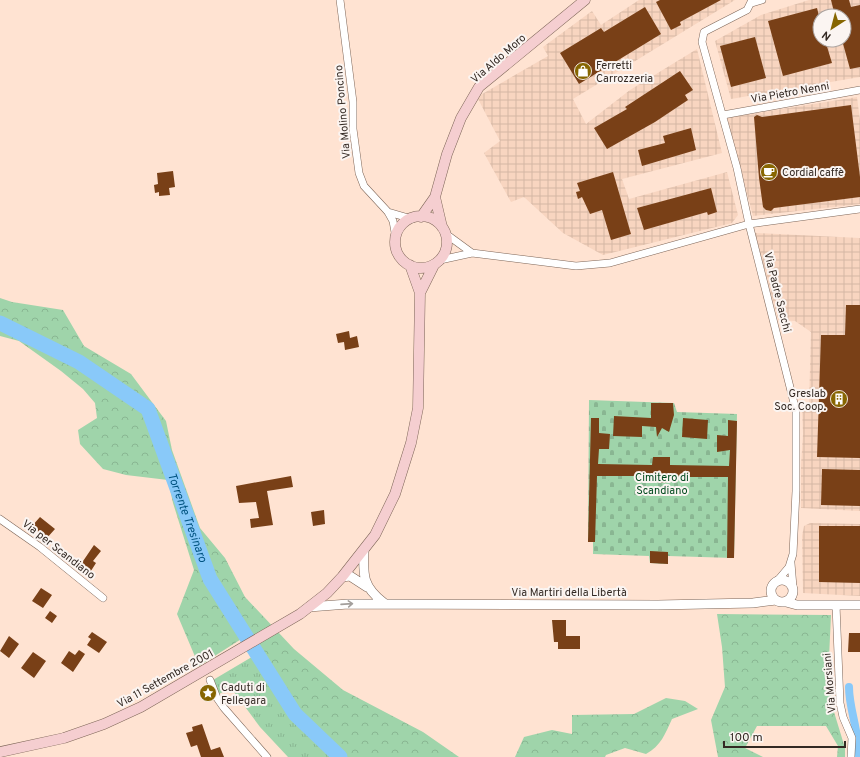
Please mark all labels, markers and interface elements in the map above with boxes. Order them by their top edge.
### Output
north arrow [812,8,852,48]
text: N [819,27,834,43]
street label: Via Aldo Moro [468,31,529,86]
place label: Ferretti Carrozzeria [596,59,653,86]
shop icon: Ferretti Carrozzeria [573,61,593,81]
street label: Via Molino Poncino [332,64,354,159]
street label: Via Pietro Nenni [750,79,831,107]
cafe icon: Cordial caffè [759,162,779,182]
place label: Cordial caffè [782,166,844,180]
street label: Via Padre Sacchi [760,251,794,334]
place label: Greslab Soc. Coop. [774,387,826,414]
building icon: Greslab Soc. Coop. [829,389,849,409]
water label: Torrente Tresinaro [163,471,210,565]
park label: Cimitero di Scandiano [635,471,689,498]
street label: Via per Scandiano [19,517,98,583]
street label: Via Martiri della Libertà [511,586,627,600]
one-way arrow [340,601,353,608]
street label: Via 11 Settembre 2001 [115,647,216,711]
street label: Via Morsiani [820,652,840,714]
place label: Caduti di Fellegara [221,681,266,708]
place icon: Caduti di Fellegara [198,683,218,703]
scale bar [724,723,845,749]
text: 100 m [730,730,763,746]

